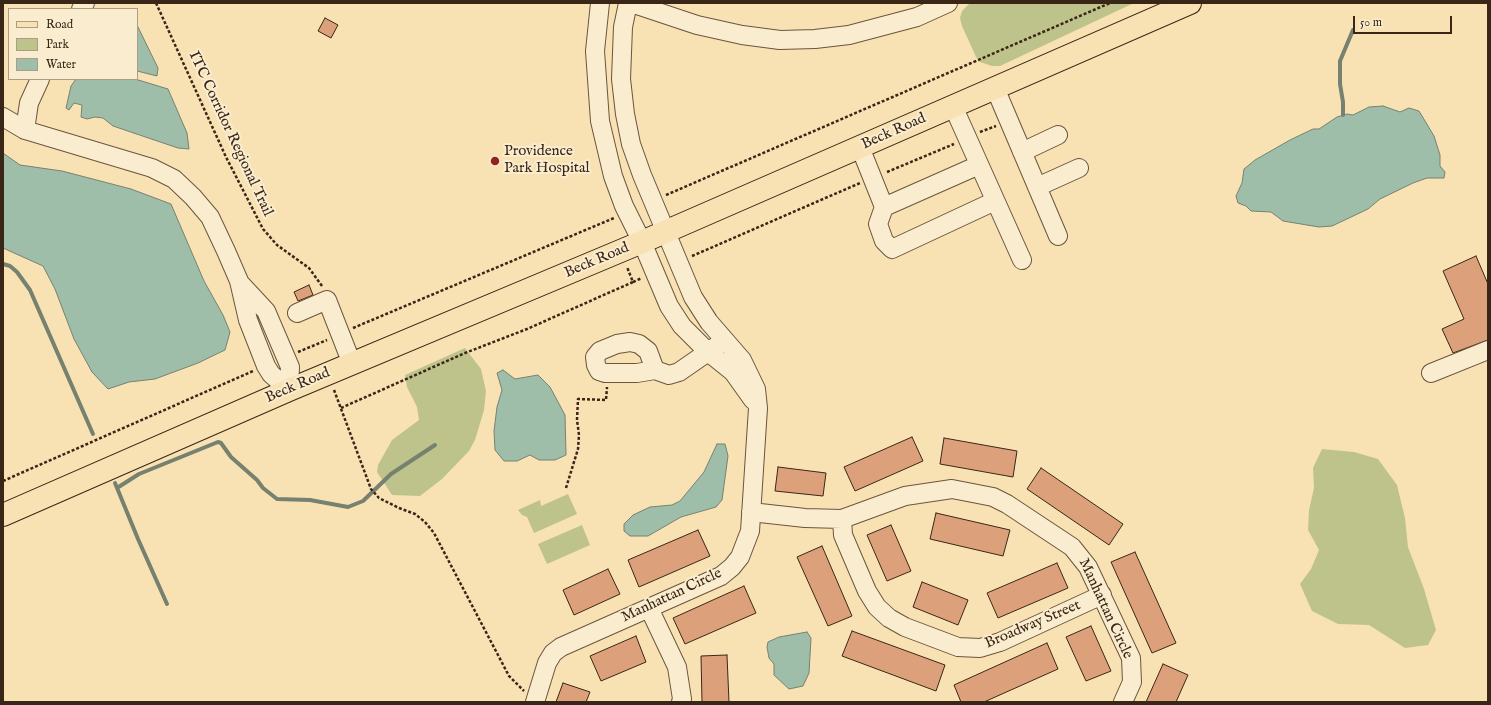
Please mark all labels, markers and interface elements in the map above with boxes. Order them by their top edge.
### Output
legend [8,8,138,80]
scale bar [1355,8,1454,34]
text: 50 m [1360,15,1382,30]
text: Road [46,17,73,32]
text: Park [46,37,69,52]
street label: ITC Corridor Regional Trail [184,49,276,219]
text: Water [46,57,76,72]
street label: Beck Road [859,110,929,154]
place label: Providence Park Hospital [504,143,590,178]
marker: Providence Park Hospital [489,155,501,167]
street label: Beck Road [562,239,632,283]
street label: Beck Road [263,364,333,408]
street label: Manhattan Circle [1074,556,1136,662]
street label: Manhattan Circle [619,565,725,627]
street label: Broadway Street [983,597,1083,653]

